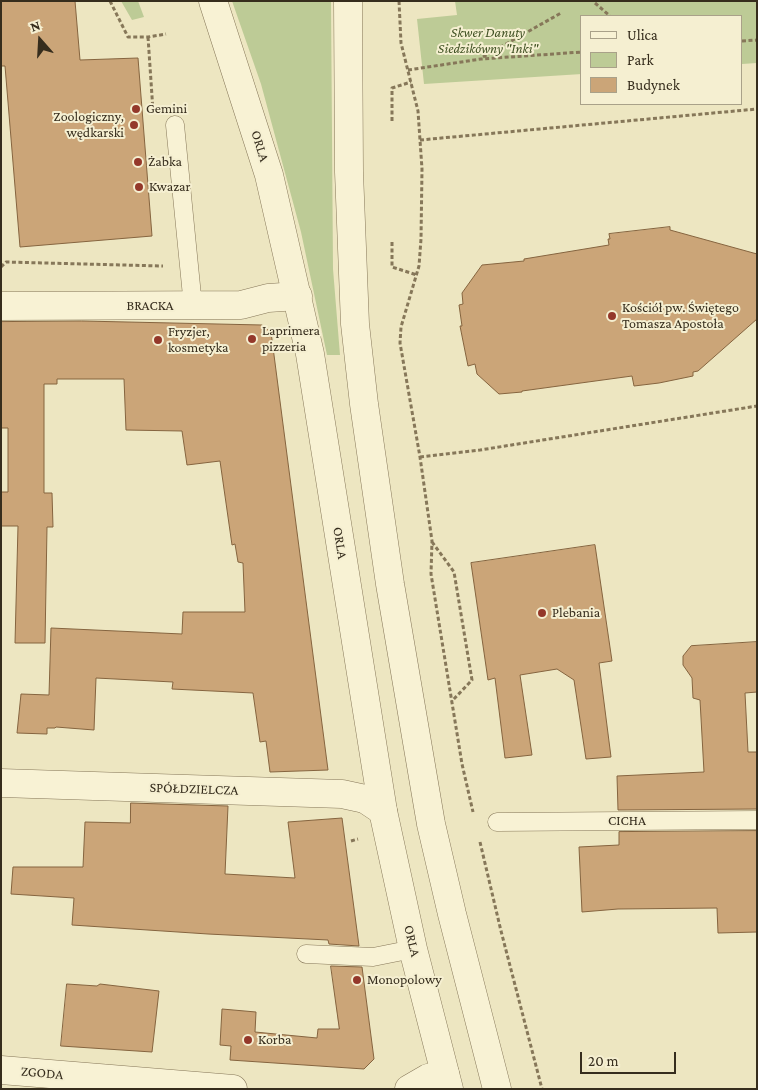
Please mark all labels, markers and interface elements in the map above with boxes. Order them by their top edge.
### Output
north arrow [15,15,65,65]
legend [580,15,743,105]
text: N [28,17,42,35]
park label: Skwer Danuty Siedzikówny "Inki" [438,25,538,58]
text: Ulica [627,27,658,43]
text: Park [627,52,654,68]
text: Budynek [627,77,680,93]
place label: Gemini [146,101,187,117]
marker: Gemini [130,103,142,115]
place label: Zoologiczny, wędkarski [53,109,124,142]
marker: Zoologiczny, wędkarski [128,119,140,131]
street label: ORLA [247,128,273,164]
place label: Żabka [148,154,182,170]
marker: Żabka [132,156,144,168]
place label: Kwazar [149,179,191,195]
marker: Kwazar [133,181,145,193]
street label: BRACKA [127,298,173,314]
place label: Kościół pw. Świętego Tomasza Apostoła [622,300,739,332]
marker: Kościół pw. Świętego Tomasza Apostoła [606,310,618,322]
place label: Laprimera pizzeria [262,323,320,356]
place label: Fryzjer, kosmetyka [168,324,229,357]
marker: Laprimera pizzeria [246,333,258,345]
marker: Fryzjer, kosmetyka [152,334,164,346]
street label: ORLA [329,526,351,560]
place label: Plebania [552,605,600,621]
marker: Plebania [536,607,548,619]
street label: SPÓŁDZIELCZA [149,779,239,799]
street label: CICHA [608,813,646,829]
street label: ORLA [400,923,424,959]
place label: Monopolowy [367,972,442,988]
marker: Monopolowy [351,974,363,986]
place label: Korba [258,1032,291,1048]
marker: Korba [242,1034,254,1046]
scale bar [583,1042,679,1074]
text: 20 m [588,1053,619,1069]
street label: ZGODA [20,1063,64,1083]

